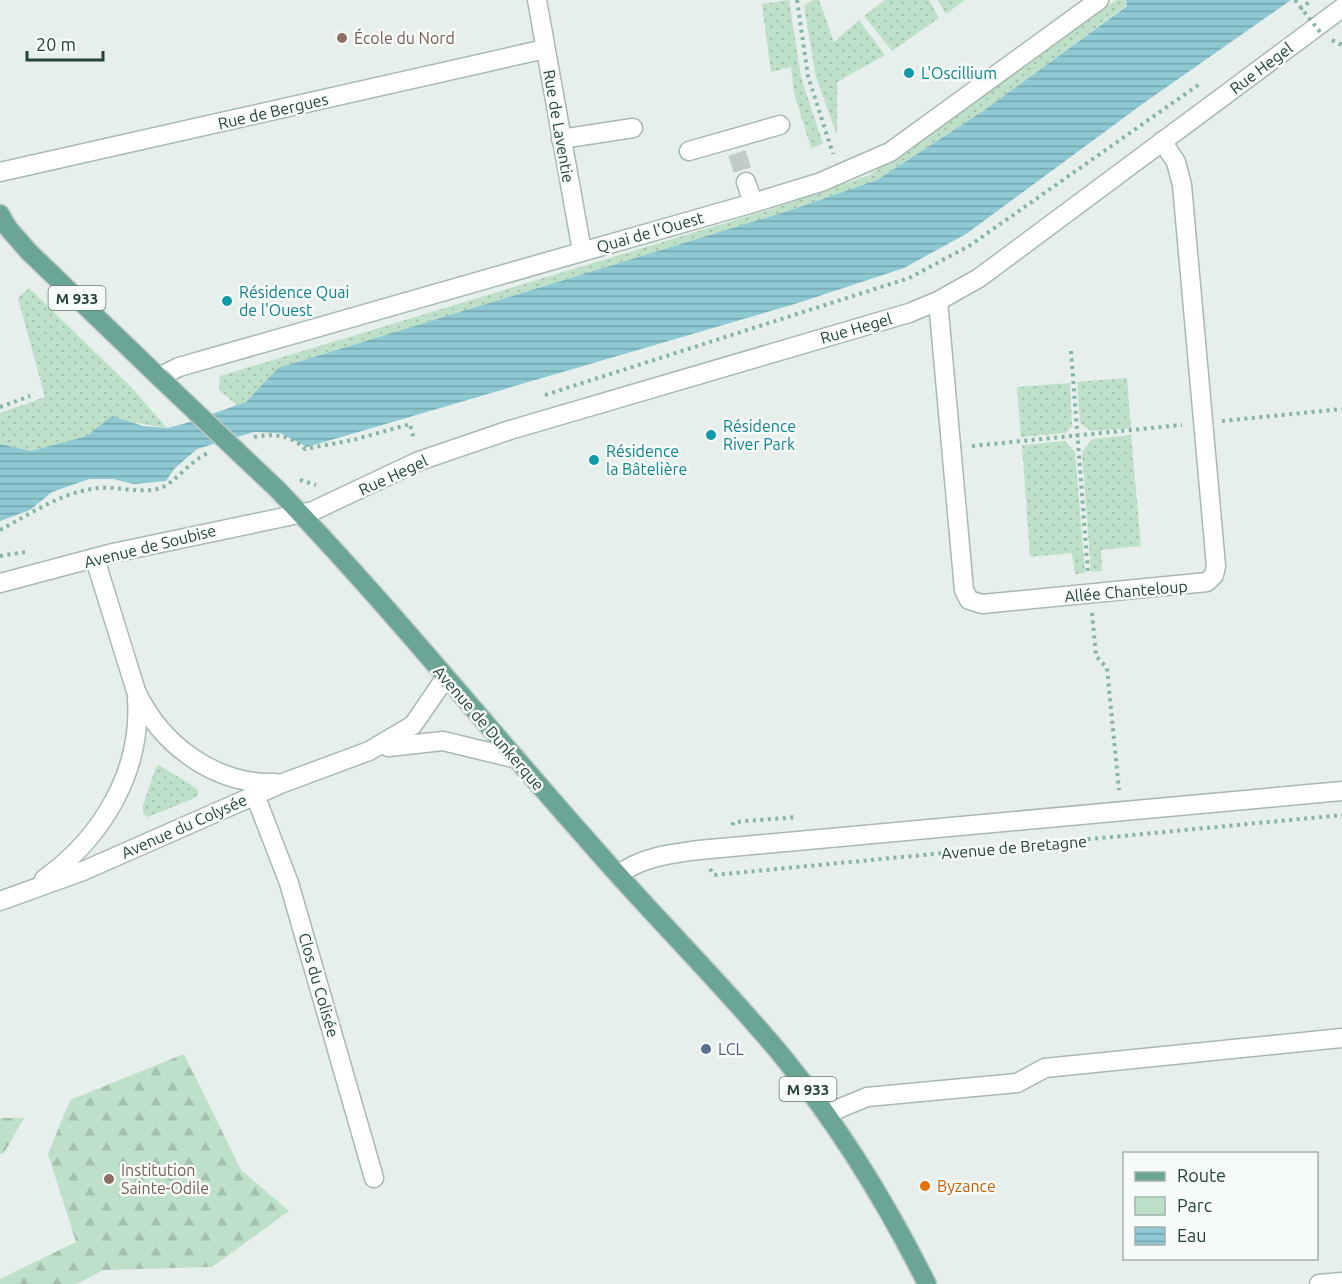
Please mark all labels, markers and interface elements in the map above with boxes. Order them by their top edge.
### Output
scale bar [27,24,104,62]
place label: École du Nord [354,27,455,47]
marker: École du Nord [335,31,349,45]
text: 20 m [36,34,76,54]
street label: Rue Hegel [1226,39,1296,97]
place label: L'Oscillium [921,64,997,82]
marker: L'Oscillium [902,66,916,80]
street label: Rue de Laventie [540,68,578,184]
street label: Rue de Bergues [216,90,330,132]
street label: Quai de l'Ouest [594,208,706,256]
place label: Résidence Quai de l'Ouest [239,283,349,319]
road number: M 933 [48,286,106,310]
marker: Résidence Quai de l'Ouest [220,294,234,308]
street label: Rue Hegel [818,309,894,347]
place label: Résidence River Park [723,417,796,453]
marker: Résidence River Park [704,428,718,442]
place label: Résidence la Bâtelière [606,442,687,478]
street label: Rue Hegel [356,451,430,499]
marker: Résidence la Bâtelière [587,453,601,467]
street label: Avenue de Soubise [82,521,218,571]
street label: Allée Chanteloup [1064,577,1188,605]
street label: Avenue de Dunkerque [430,662,548,794]
street label: Avenue du Colysée [118,790,250,862]
street label: Avenue de Bretagne [940,832,1088,862]
street label: Clos du Colisée [295,931,343,1039]
place label: LCL [718,1040,744,1058]
marker: LCL [699,1042,713,1056]
road number: M 933 [780,1077,836,1101]
legend [1123,1152,1318,1260]
place label: Institution Sainte-Odile [121,1161,209,1197]
text: Route [1177,1165,1226,1185]
marker: Institution Sainte-Odile [102,1172,116,1186]
place label: Byzance [937,1177,996,1195]
marker: Byzance [918,1179,932,1193]
text: Parc [1177,1195,1212,1215]
text: Eau [1177,1225,1207,1245]

